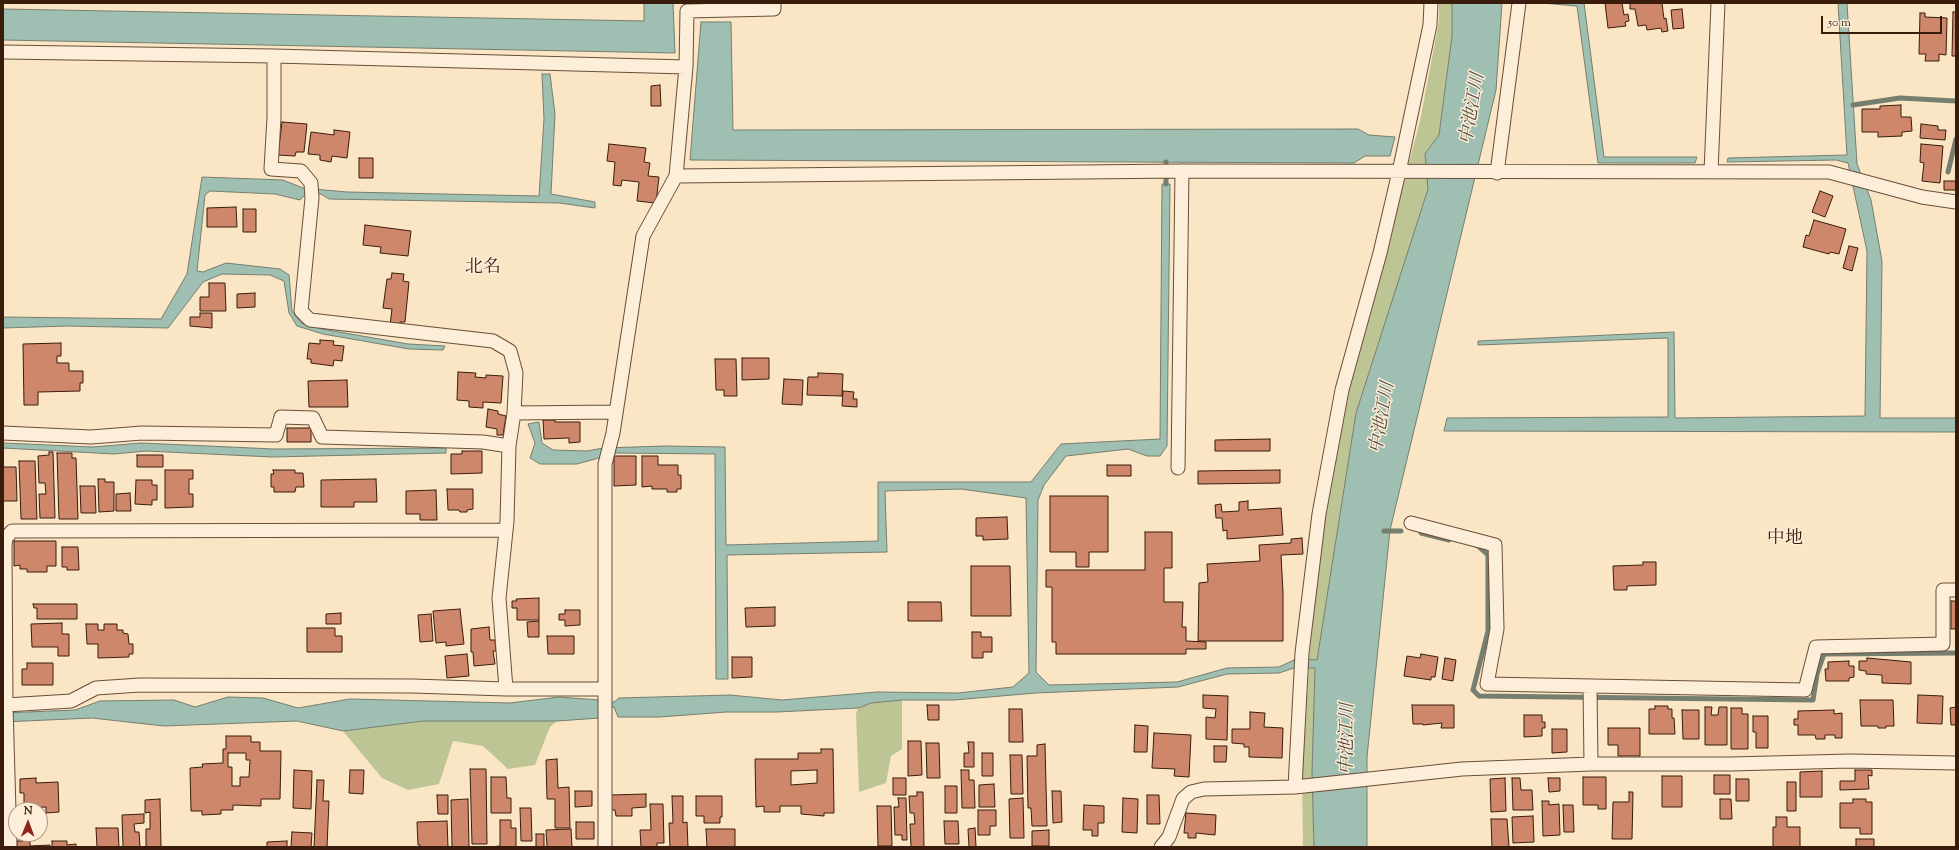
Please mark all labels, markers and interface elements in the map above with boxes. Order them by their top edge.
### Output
scale bar [1823,8,1944,34]
text: 50 m [1828,14,1851,32]
water label: 中池江川 [1457,72,1491,146]
district label: 北名 [465,258,501,280]
water label: 中池江川 [1367,381,1401,455]
district label: 中地 [1767,529,1803,551]
water label: 中池江川 [1338,703,1360,775]
north arrow [8,802,48,842]
text: N [24,803,33,819]

